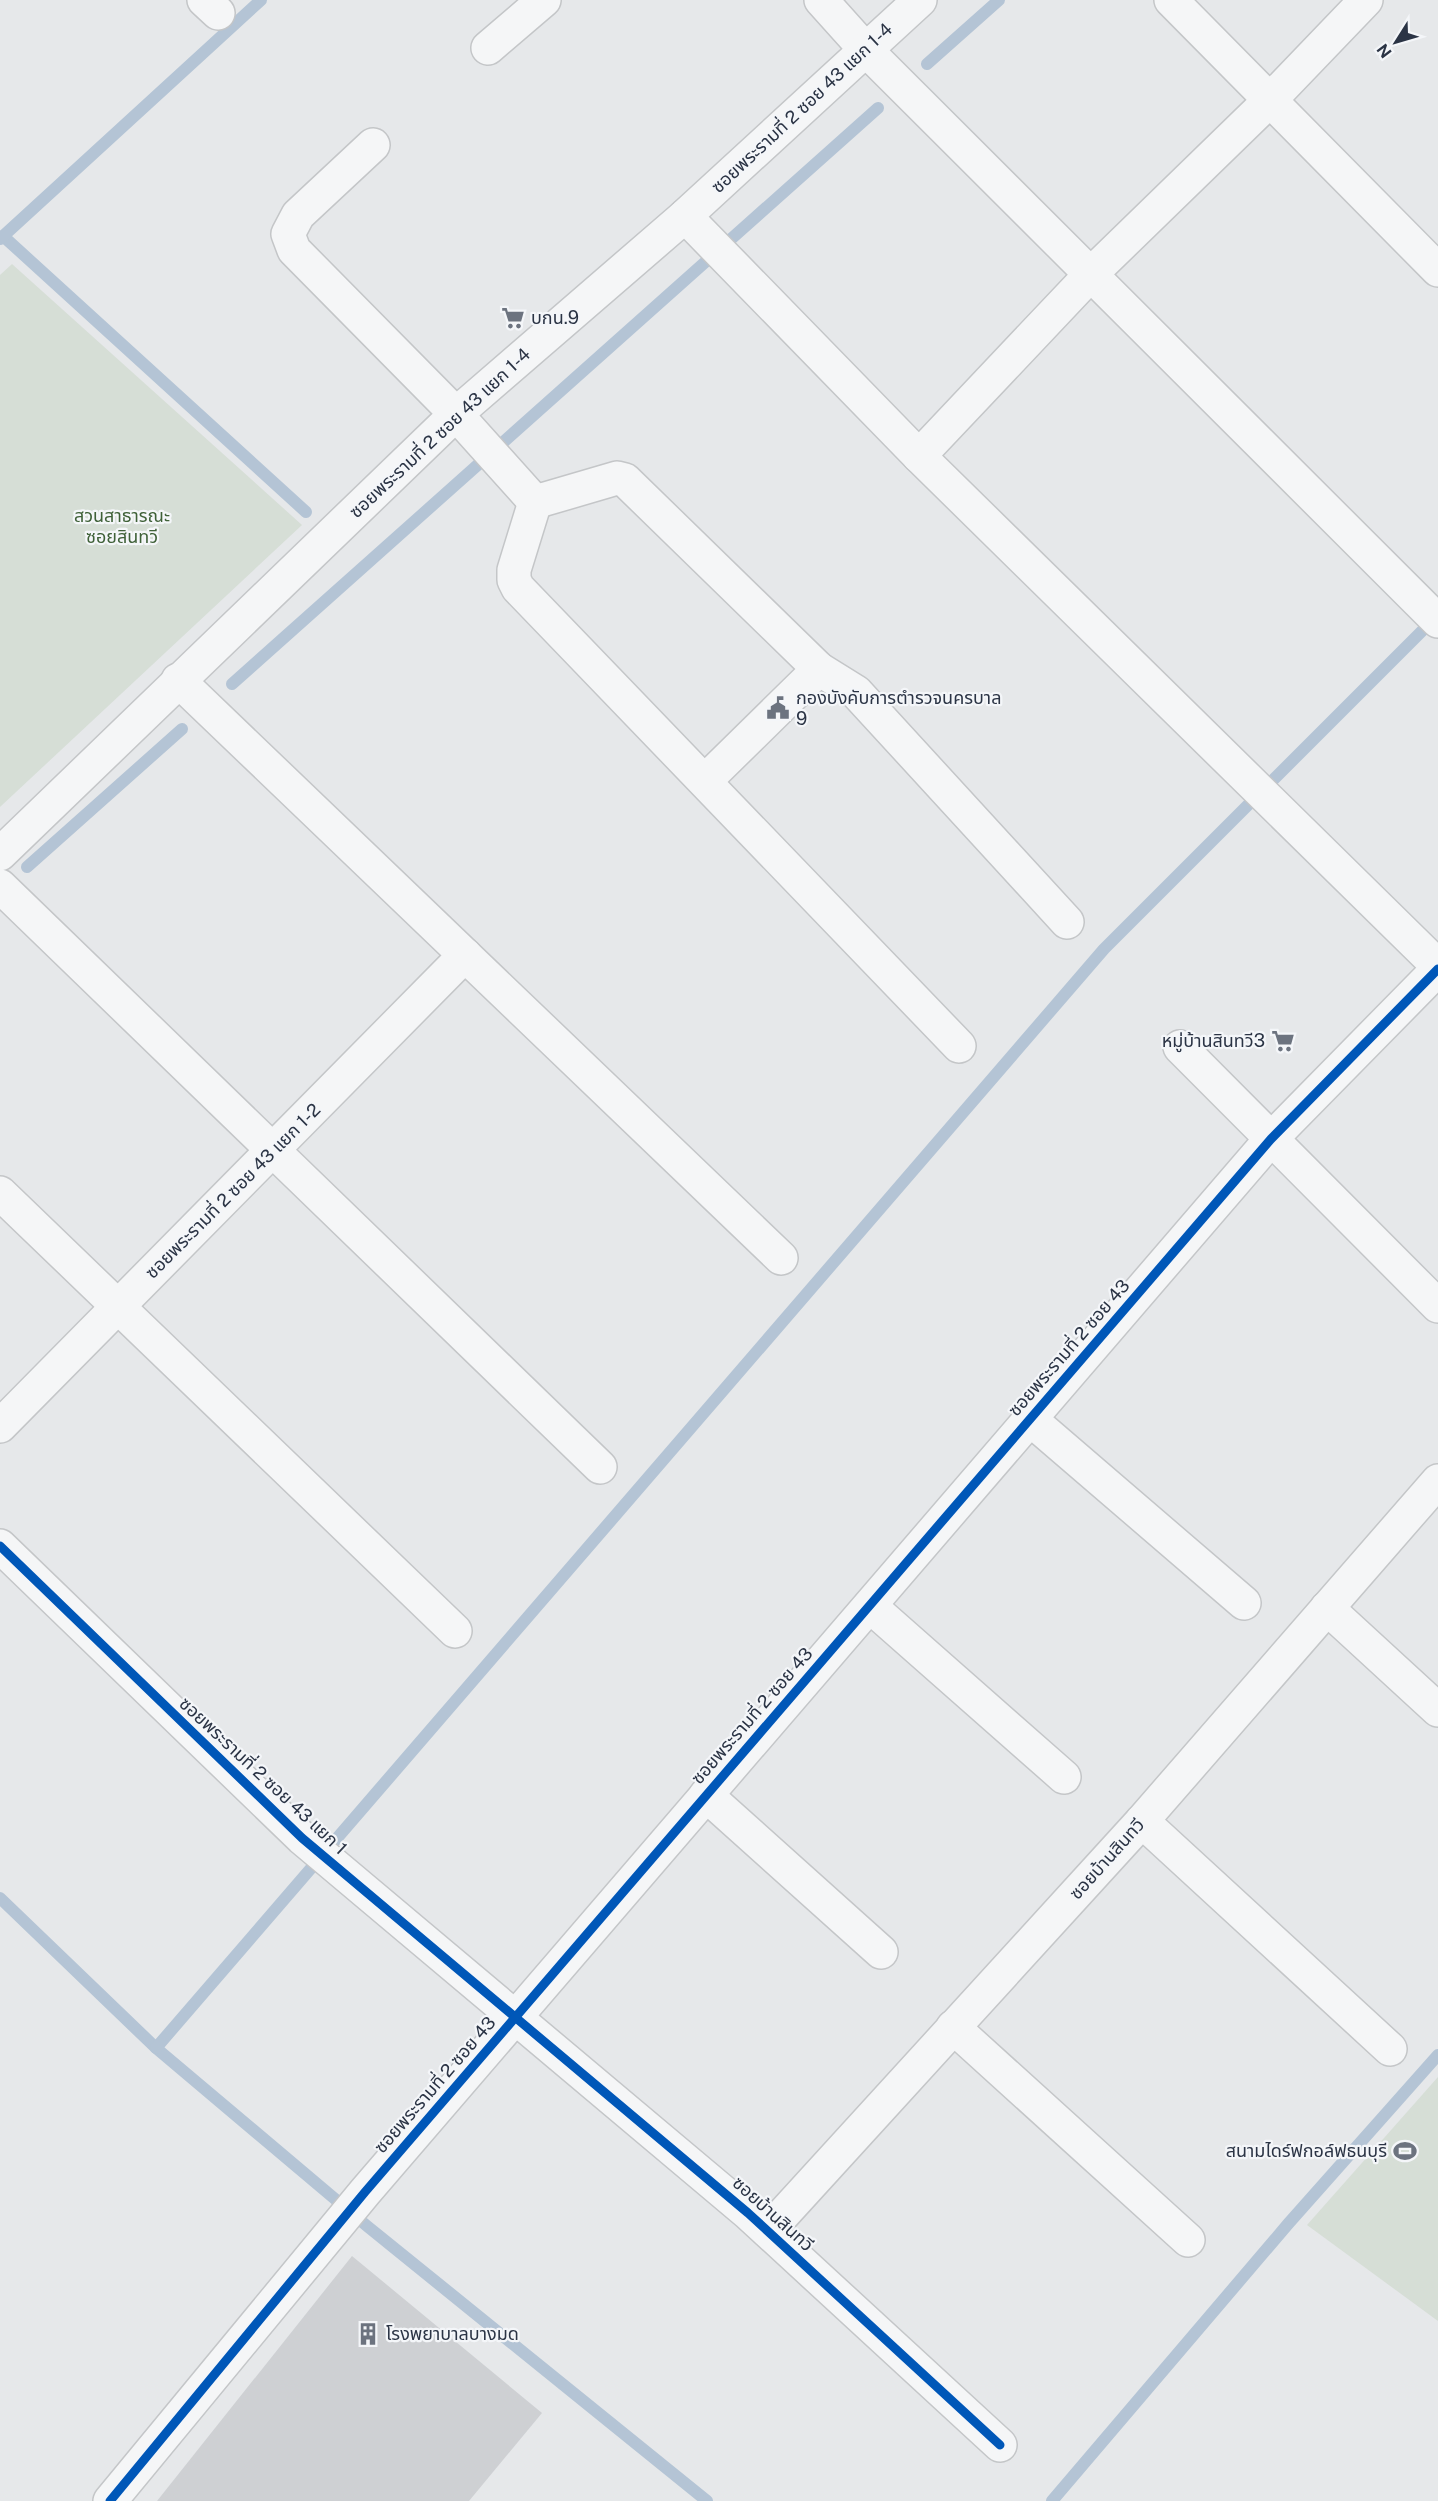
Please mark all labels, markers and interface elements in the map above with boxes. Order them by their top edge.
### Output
north arrow [1366,12,1426,72]
street label: ซอยพระรามที่ 2 ซอย 43 แยก 1-4 [706,17,896,197]
text: N [1373,40,1396,61]
supermarket icon: บกน.9 [500,305,526,331]
place label: บกน.9 [531,307,579,328]
street label: ซอยพระรามที่ 2 ซอย 43 แยก 1-4 [344,342,534,522]
park label: สวนสาธารณะ ซอยสินทวี [74,505,170,547]
place label: กองบังคับการตำรวจนครบาล 9 [796,687,1001,729]
public building icon: กองบังคับการตำรวจนครบาล 9 [765,695,791,721]
supermarket icon: หมู่บ้านสินทวี3 [1270,1028,1296,1054]
place label: หมู่บ้านสินทวี3 [1162,1030,1265,1053]
street label: ซอยพระรามที่ 2 ซอย 43 แยก 1-2 [139,1097,325,1283]
street label: ซอยพระรามที่ 2 ซอย 43 [1002,1274,1134,1420]
street label: ซอยพระรามที่ 2 ซอย 43 [685,1642,817,1788]
street label: ซอยพระรามที่ 2 ซอย 43 แยก 1 [175,1691,353,1859]
street label: ซอยบ้านสินทวี [1065,1814,1148,1903]
street label: ซอยพระรามที่ 2 ซอย 43 [368,2011,500,2157]
sports icon: สนามไดร์ฟกอล์ฟธนบุรี [1392,2138,1418,2164]
place label: สนามไดร์ฟกอล์ฟธนบุรี [1226,2140,1387,2162]
street label: ซอยบ้านสินทวี [729,2172,818,2255]
building icon: โรงพยาบาลบางมด [355,2321,381,2347]
place label: โรงพยาบาลบางมด [386,2323,519,2344]

